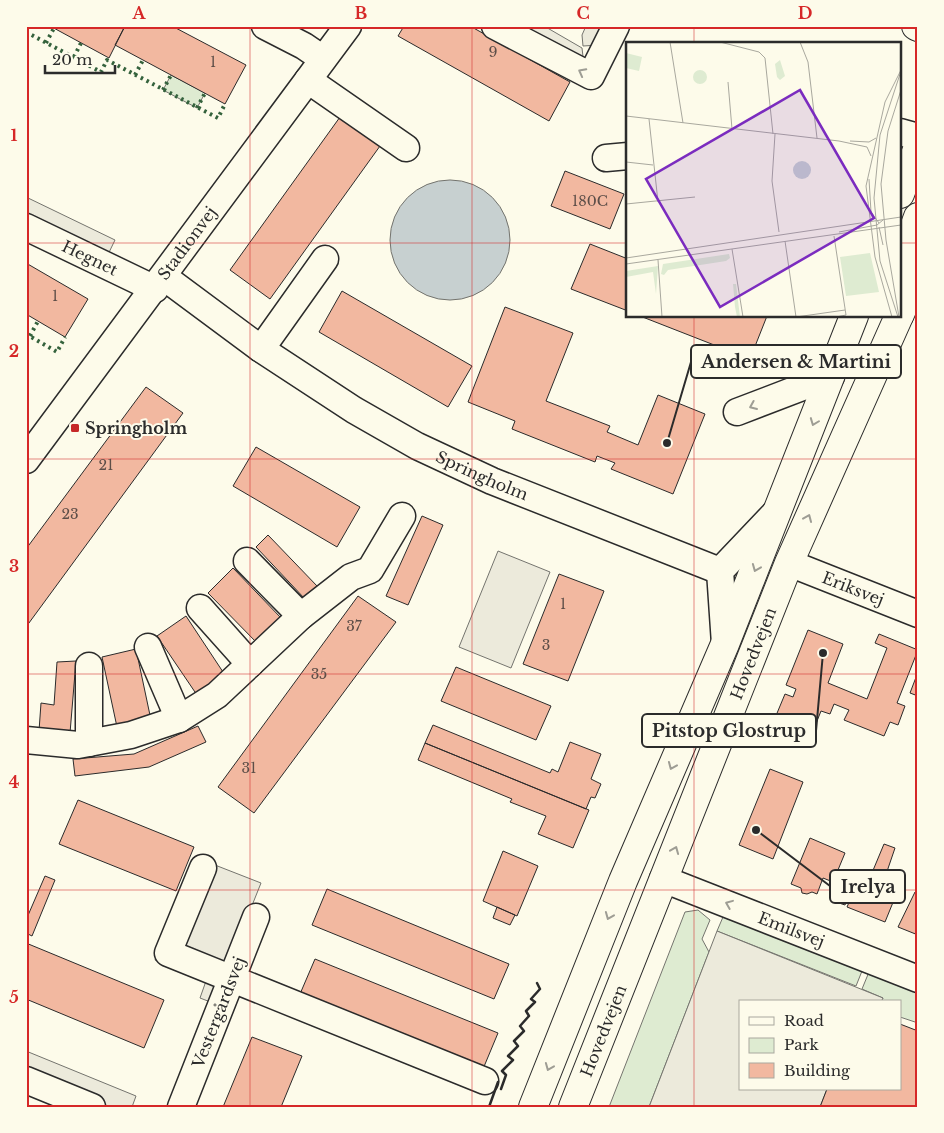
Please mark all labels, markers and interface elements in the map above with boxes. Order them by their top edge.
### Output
text: A [132,3,147,23]
text: B [355,3,368,23]
text: C [576,3,590,23]
text: D [798,3,812,23]
scale bar [45,42,115,74]
inset map [626,42,902,318]
house number: 9 [488,43,498,61]
text: 20 m [52,50,92,69]
house number: 1 [210,53,216,71]
one-way arrow [578,68,587,78]
text: 1 [11,125,18,145]
house number: 180C [572,192,608,210]
street label: Stadionvej [153,203,221,284]
street label: Hegnet [59,236,121,280]
house number: 1 [52,287,58,305]
text: 2 [9,341,19,361]
callout: Andersen & Martini [691,345,901,378]
text: Andersen & Martini [700,351,892,373]
one-way arrow [749,399,758,410]
one-way arrow [809,417,819,425]
place label: Springholm [85,418,187,438]
marker: Springholm [69,422,81,434]
street label: Springholm [433,446,531,504]
house number: 21 [99,456,113,474]
house number: 23 [61,505,79,523]
one-way arrow [802,514,813,523]
text: 3 [9,556,19,576]
one-way arrow [751,563,762,572]
street label: Eriksvej [819,567,887,610]
house number: 1 [560,595,566,613]
street label: Hovedvejen [726,604,780,702]
house number: 37 [346,617,363,635]
house number: 3 [542,636,550,654]
house number: 35 [311,665,327,683]
callout: Pitstop Glostrup [642,714,816,747]
text: Pitstop Glostrup [652,720,806,742]
house number: 31 [242,759,256,777]
one-way arrow [668,761,679,770]
text: 4 [9,772,19,792]
one-way arrow [669,846,679,855]
callout: Irelya [830,870,905,903]
text: Irelya [841,876,896,898]
one-way arrow [725,900,734,911]
street label: Emilsvej [755,907,828,951]
one-way arrow [605,911,615,920]
street label: Vestergårdsvej [187,954,249,1072]
street label: Hovedvejen [576,982,631,1080]
text: 5 [9,987,19,1007]
legend [739,1000,902,1090]
text: Road [784,1011,824,1030]
text: Park [784,1035,820,1054]
text: Building [784,1061,851,1080]
one-way arrow [545,1062,555,1070]

